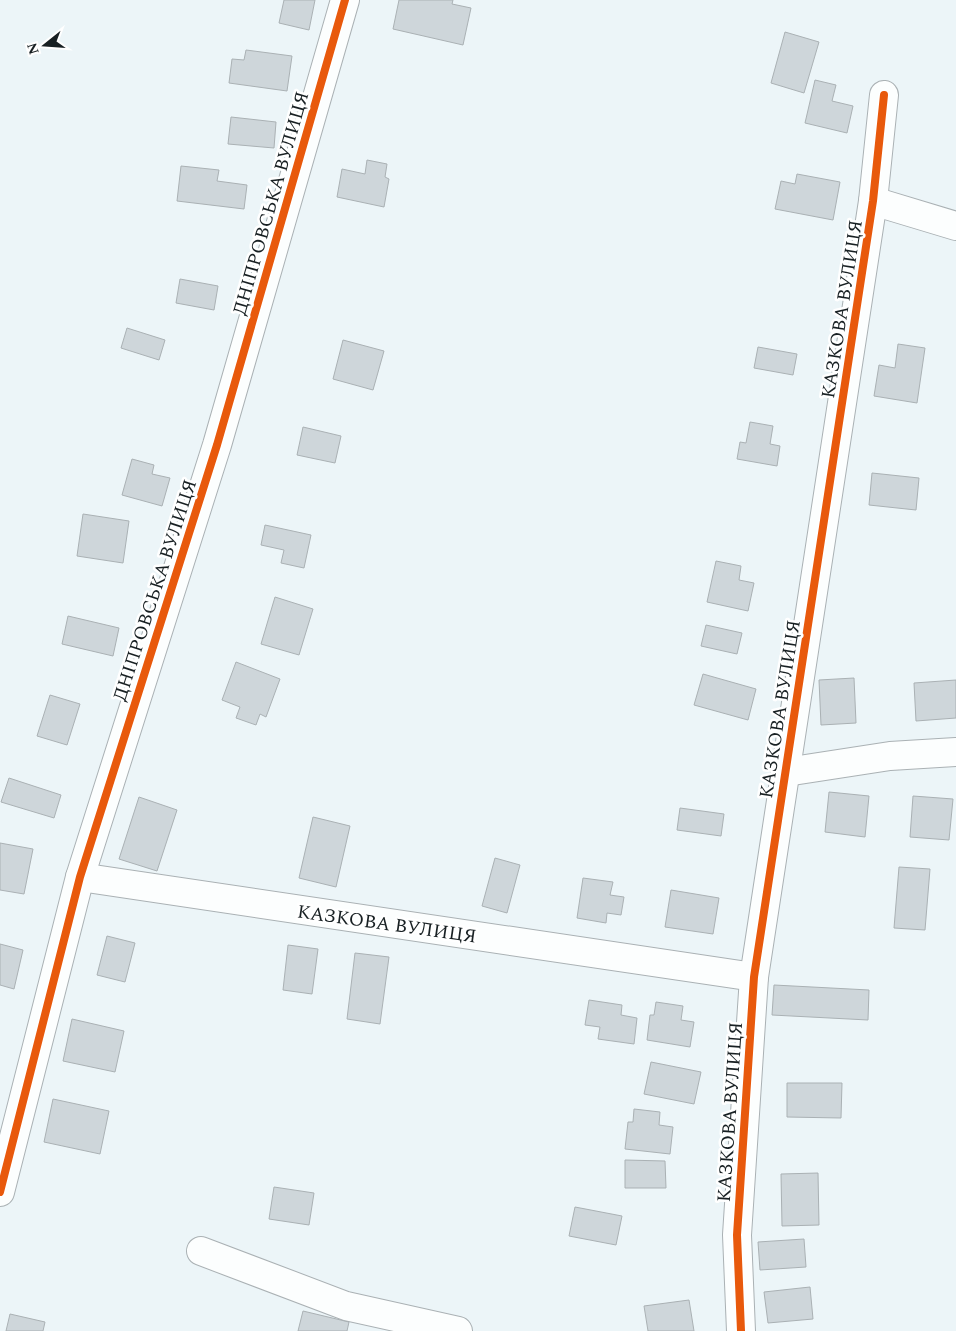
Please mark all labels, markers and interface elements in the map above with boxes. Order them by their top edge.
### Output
north arrow [20,20,70,70]
text: N [21,40,45,57]
street label: ДНІПРОВСЬКА ВУЛИЦЯ [226,88,317,319]
street label: КАЗКОВА ВУЛИЦЯ [814,218,871,401]
street label: ДНІПРОВСЬКА ВУЛИЦЯ [106,476,205,705]
street label: КАЗКОВА ВУЛИЦЯ [752,618,809,801]
street label: КАЗКОВА ВУЛИЦЯ [295,898,478,951]
street label: КАЗКОВА ВУЛИЦЯ [710,1021,751,1203]

